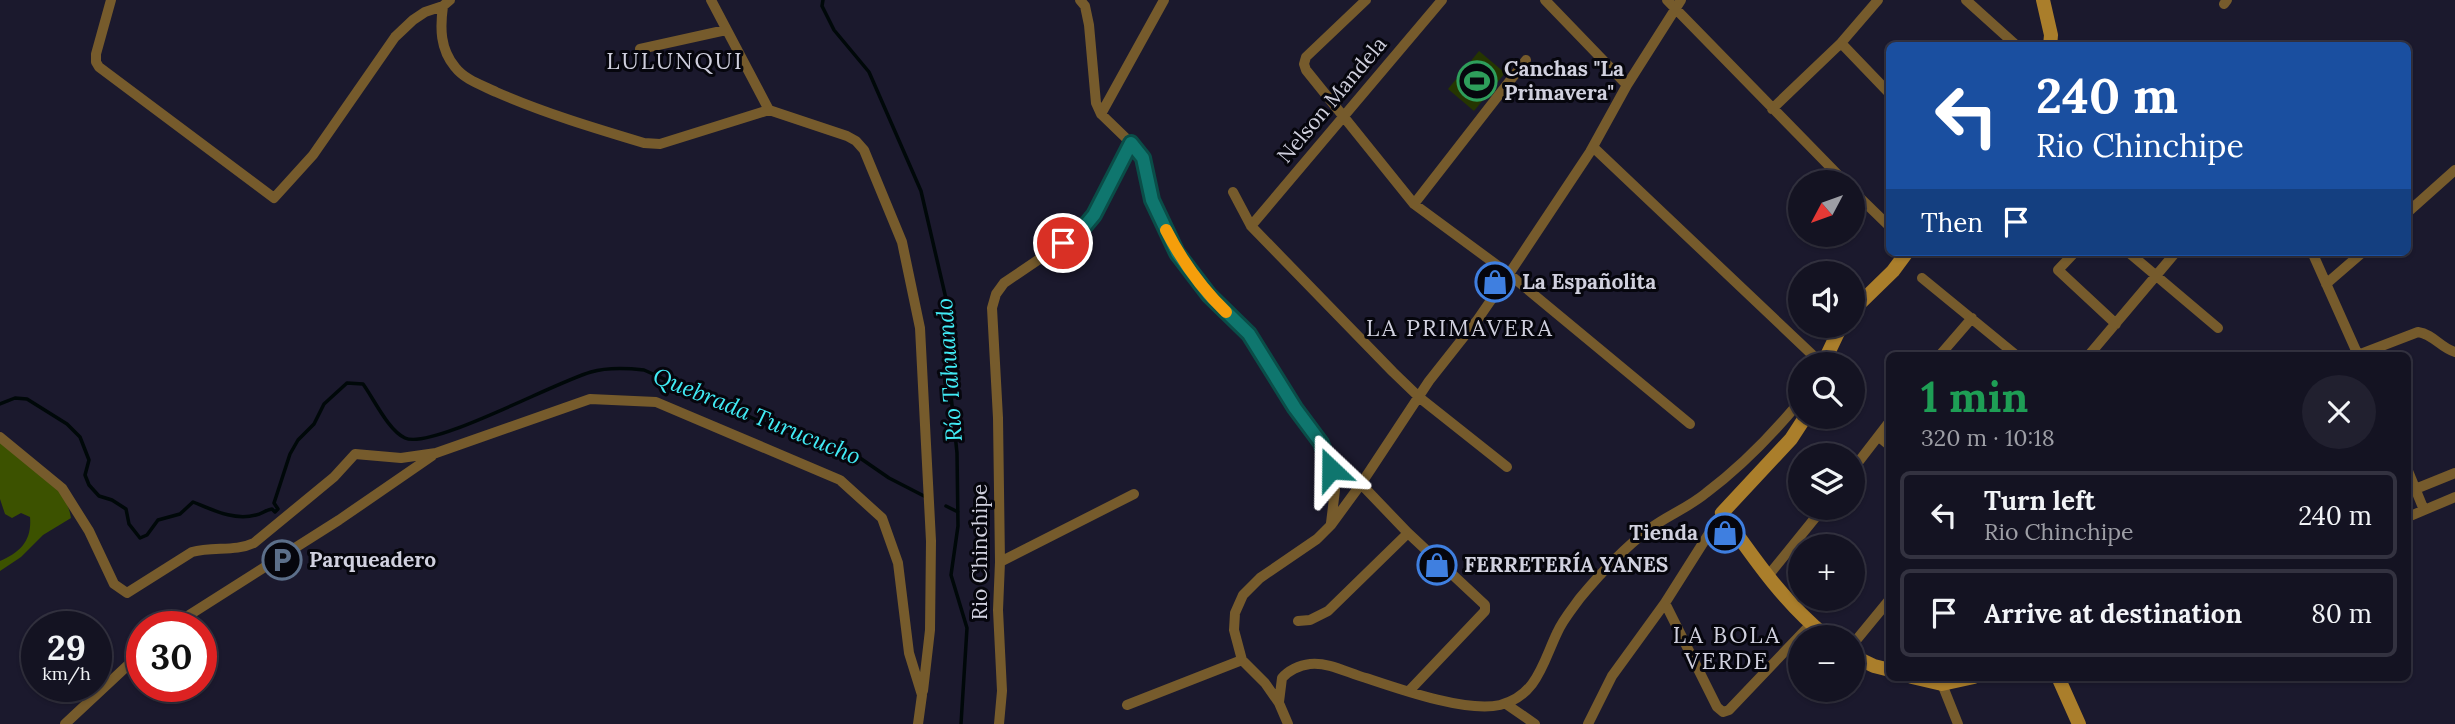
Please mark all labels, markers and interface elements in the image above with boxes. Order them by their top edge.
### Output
street label: Nelson Mandela [1271,31,1392,168]
district label: LULUNQUI [606,46,744,75]
place label: Canchas "La Primavera" [1504,55,1624,106]
sports icon: Canchas "La Primavera" [1456,60,1498,102]
text: 240 m [2036,64,2178,126]
icon: left [1921,70,2012,161]
text: Rio Chinchipe [2036,125,2244,166]
north arrow [1788,170,1866,247]
map controls [1788,170,1865,702]
icon: arrive [1997,203,2035,241]
text: Then [1921,206,1983,239]
pin [1033,213,1093,273]
icon: arrive [1044,224,1082,262]
shop icon: La Españolita [1474,261,1516,303]
button: sound [1788,261,1865,338]
place label: La Españolita [1522,268,1656,295]
water label: Río Tahuando [929,297,968,443]
district label: LA PRIMAVERA [1366,313,1554,342]
button: search [1788,352,1865,429]
water label: Quebrada Turucucho [649,361,865,470]
text: 1 min [1921,370,2028,424]
button: close [2302,375,2376,449]
text: 320 m · 10:18 [1921,423,2055,452]
position arrow [1294,432,1368,506]
button: layers [1788,443,1865,520]
street label: Rio Chinchipe [966,484,993,620]
text: Turn left [1984,484,2095,517]
icon: left [1925,496,1963,534]
text: 240 m [2298,499,2372,532]
shop icon: Tienda [1704,512,1746,554]
text: Rio Chinchipe [1984,517,2133,546]
place label: Tienda [1629,519,1698,546]
button: + [1788,534,1865,611]
parking icon: Parqueadero [261,539,303,581]
shop icon: FERRETERÍA YANES [1416,544,1458,586]
place label: Parqueadero [309,546,436,573]
place label: FERRETERÍA YANES [1464,551,1668,578]
icon: arrive [1925,594,1963,632]
text: Arrive at destination [1984,597,2242,630]
text: 80 m [2311,597,2372,630]
speed limit sign: 30 [126,611,217,702]
district label: LA BOLA VERDE [1673,620,1781,675]
text: 29 [47,625,86,670]
button: − [1788,625,1865,702]
text: km/h [42,662,91,685]

